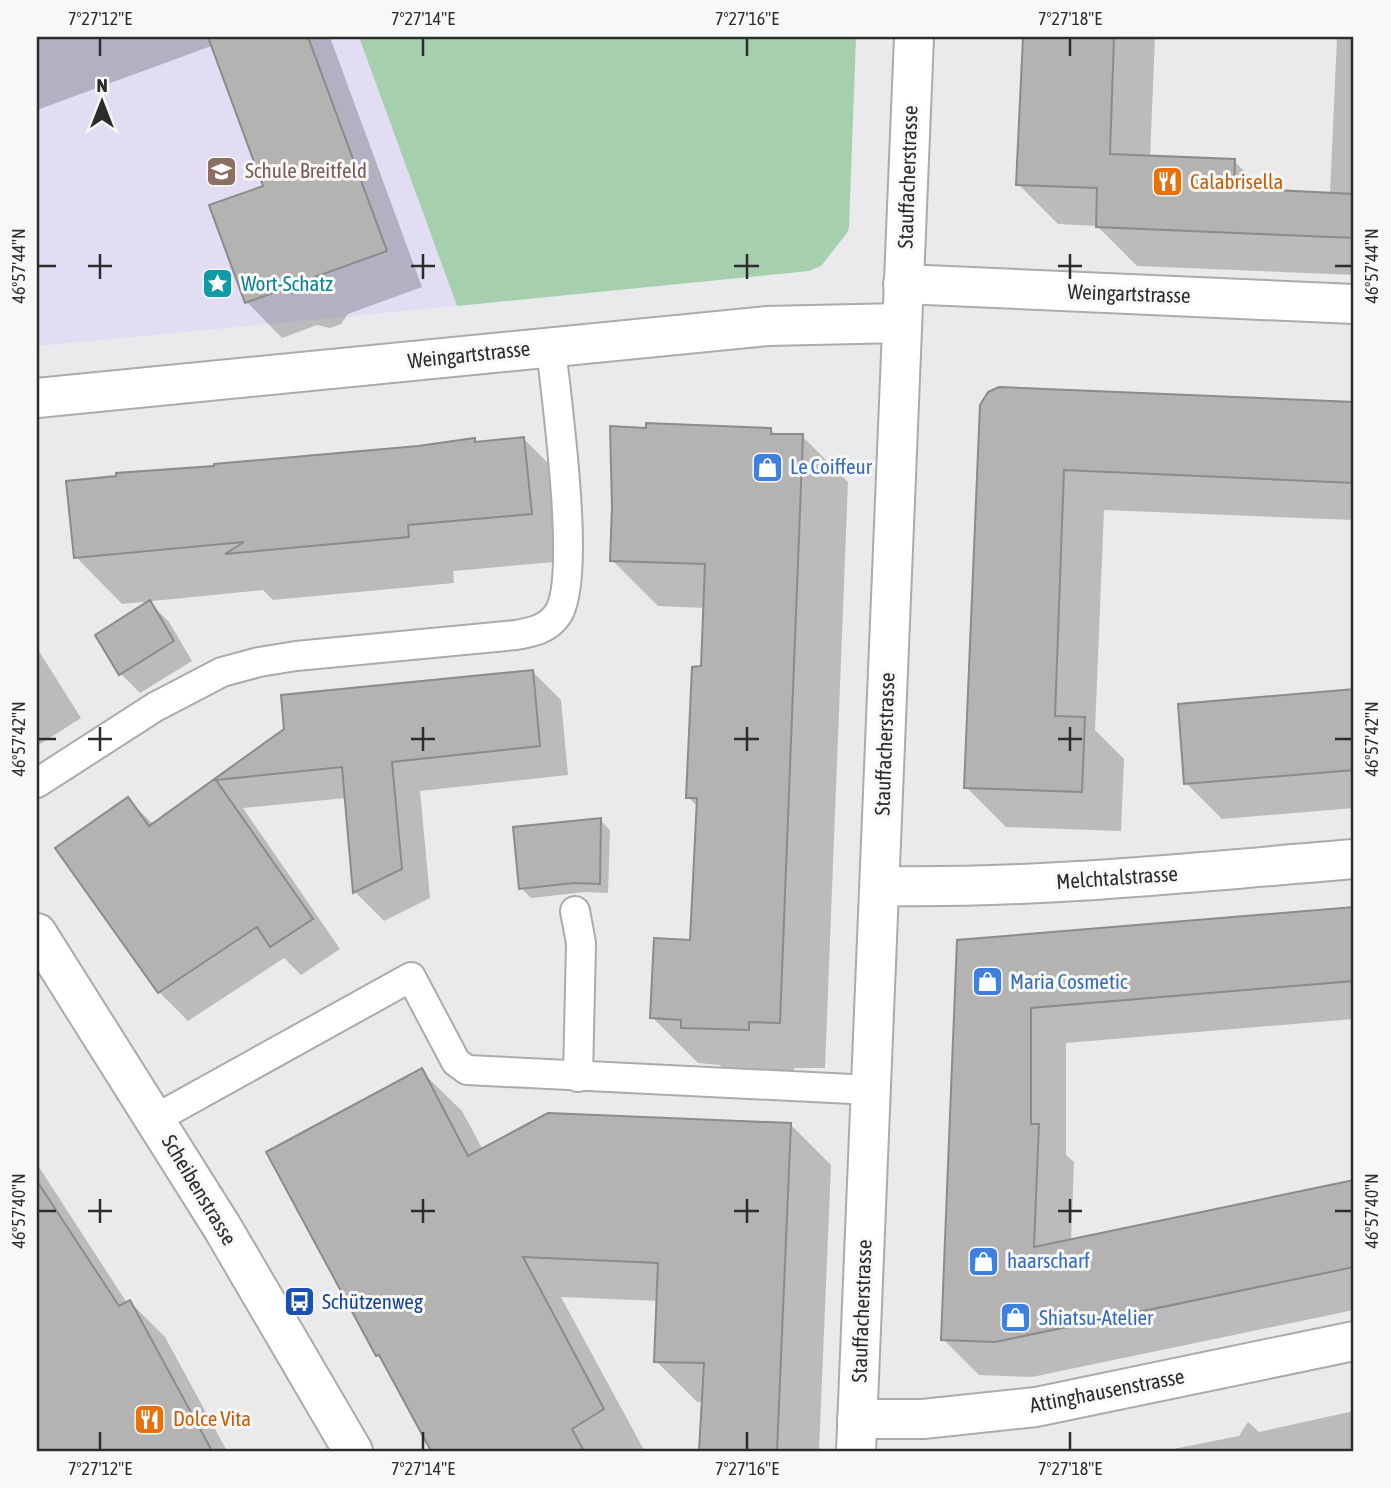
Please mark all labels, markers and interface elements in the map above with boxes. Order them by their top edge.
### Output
text: 7°27'12"E [68,8,132,29]
text: 7°27'14"E [391,8,455,29]
text: 7°27'16"E [715,8,779,29]
text: 7°27'18"E [1038,8,1102,29]
north arrow [66,66,136,136]
text: N [96,74,108,96]
street label: Stauffacherstrasse [893,105,921,249]
school or university icon: Schule Breitfeld [205,154,239,188]
place label: Schule Breitfeld [245,158,367,182]
restaurant icon: Calabrisella [1150,165,1184,199]
place label: Calabrisella [1190,169,1283,193]
text: 46°57'44"N [8,228,29,304]
text: 46°57'44"N [1361,228,1382,304]
place icon: Wort-Schatz [201,267,235,301]
place label: Wort-Schatz [241,271,333,295]
street label: Weingartstrasse [1067,279,1191,307]
street label: Weingartstrasse [407,336,531,372]
shop icon: Le Coiffeur [750,450,784,484]
place label: Le Coiffeur [790,454,873,478]
street label: Stauffacherstrasse [870,672,898,816]
text: 46°57'42"N [8,701,29,777]
text: 46°57'42"N [1361,701,1382,777]
street label: Melchtalstrasse [1055,861,1178,893]
shop icon: Maria Cosmetic [970,965,1004,999]
place label: Maria Cosmetic [1010,969,1128,993]
street label: Scheibenstrasse [158,1130,242,1249]
text: 46°57'40"N [8,1173,29,1249]
text: 46°57'40"N [1361,1173,1382,1249]
street label: Stauffacherstrasse [847,1239,875,1383]
shop icon: haarscharf [967,1244,1001,1278]
place label: haarscharf [1007,1248,1090,1272]
bus stop icon: Schützenweg [282,1285,316,1319]
place label: Schützenweg [322,1289,423,1313]
shop icon: Shiatsu-Atelier [999,1301,1033,1335]
place label: Shiatsu-Atelier [1039,1305,1154,1329]
street label: Attinghausenstrasse [1027,1363,1186,1417]
restaurant icon: Dolce Vita [133,1402,167,1436]
place label: Dolce Vita [173,1406,251,1430]
text: 7°27'12"E [68,1458,132,1479]
text: 7°27'14"E [391,1458,455,1479]
text: 7°27'16"E [715,1458,779,1479]
text: 7°27'18"E [1038,1458,1102,1479]

